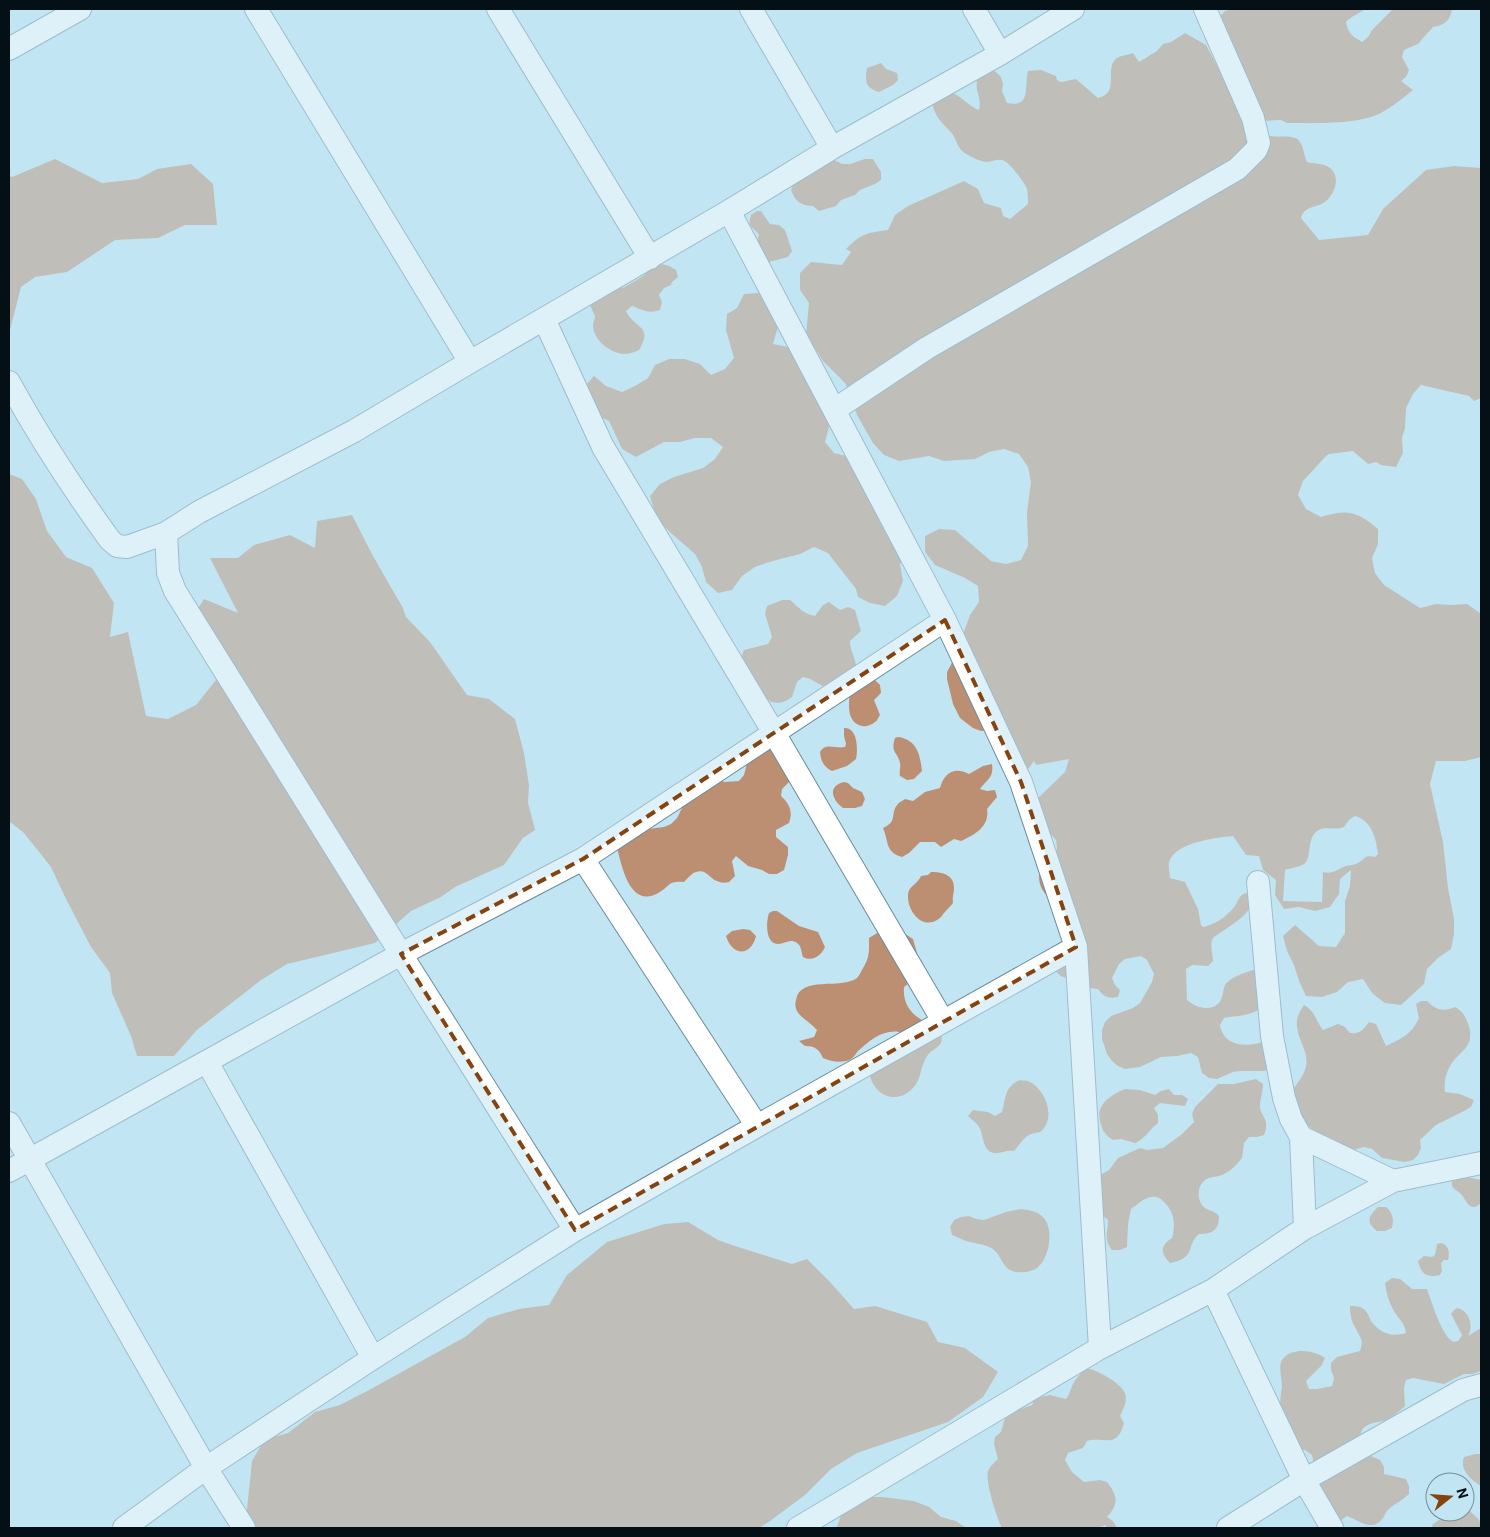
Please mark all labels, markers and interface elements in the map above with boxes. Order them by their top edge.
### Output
north arrow [1425,1472,1475,1522]
text: N [1453,1486,1472,1500]

